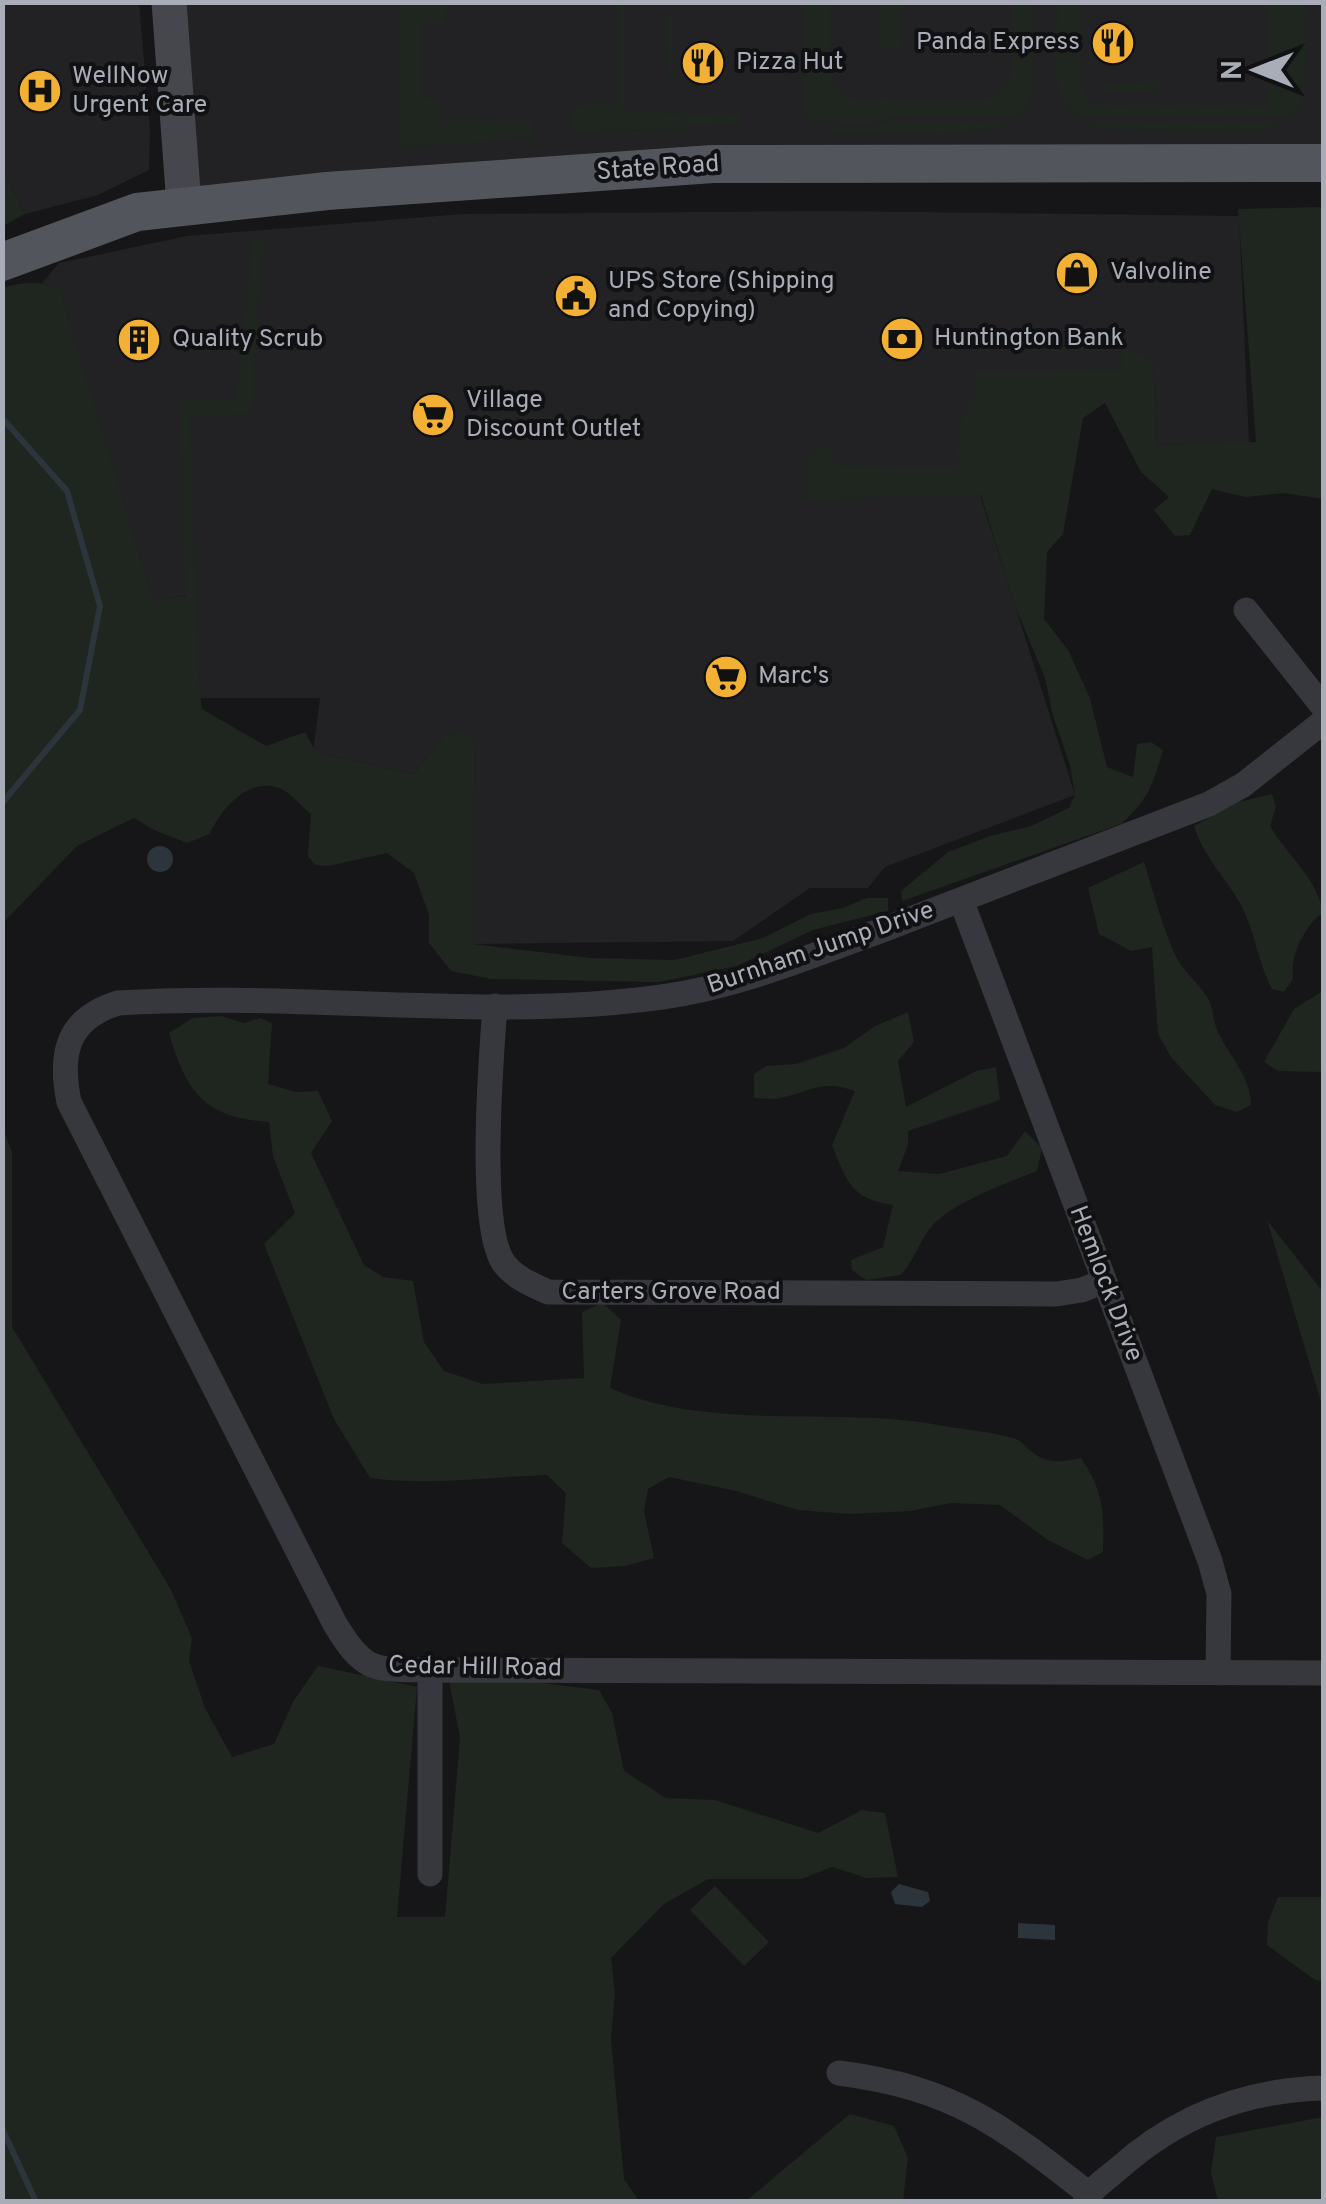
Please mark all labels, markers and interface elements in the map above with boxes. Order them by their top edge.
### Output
restaurant icon: Panda Express [1090,20,1136,66]
north arrow [1206,20,1306,120]
place label: Panda Express [916,27,1080,59]
restaurant icon: Pizza Hut [680,40,726,86]
place label: Pizza Hut [736,47,843,79]
text: N [1216,60,1252,80]
place label: WellNow Urgent Care [72,61,207,122]
hospital icon: WellNow Urgent Care [17,68,63,114]
street label: State Road [595,149,721,189]
shop icon: Valvoline [1054,250,1100,296]
place label: Valvoline [1110,257,1212,289]
place label: UPS Store (Shipping and Copying) [608,266,834,327]
public building icon: UPS Store (Shipping and Copying) [553,273,599,319]
bank icon: Huntington Bank [879,316,925,362]
building icon: Quality Scrub [116,317,162,363]
place label: Huntington Bank [934,323,1124,355]
place label: Quality Scrub [172,324,323,356]
place label: Village Discount Outlet [466,385,641,446]
supermarket icon: Village Discount Outlet [410,392,456,438]
supermarket icon: Marc's [703,654,749,700]
place label: Marc's [758,661,830,693]
street label: Burnham Jump Drive [703,895,939,1003]
street label: Hemlock Drive [1061,1202,1149,1366]
street label: Carters Grove Road [561,1277,781,1309]
street label: Cedar Hill Road [388,1650,562,1686]

